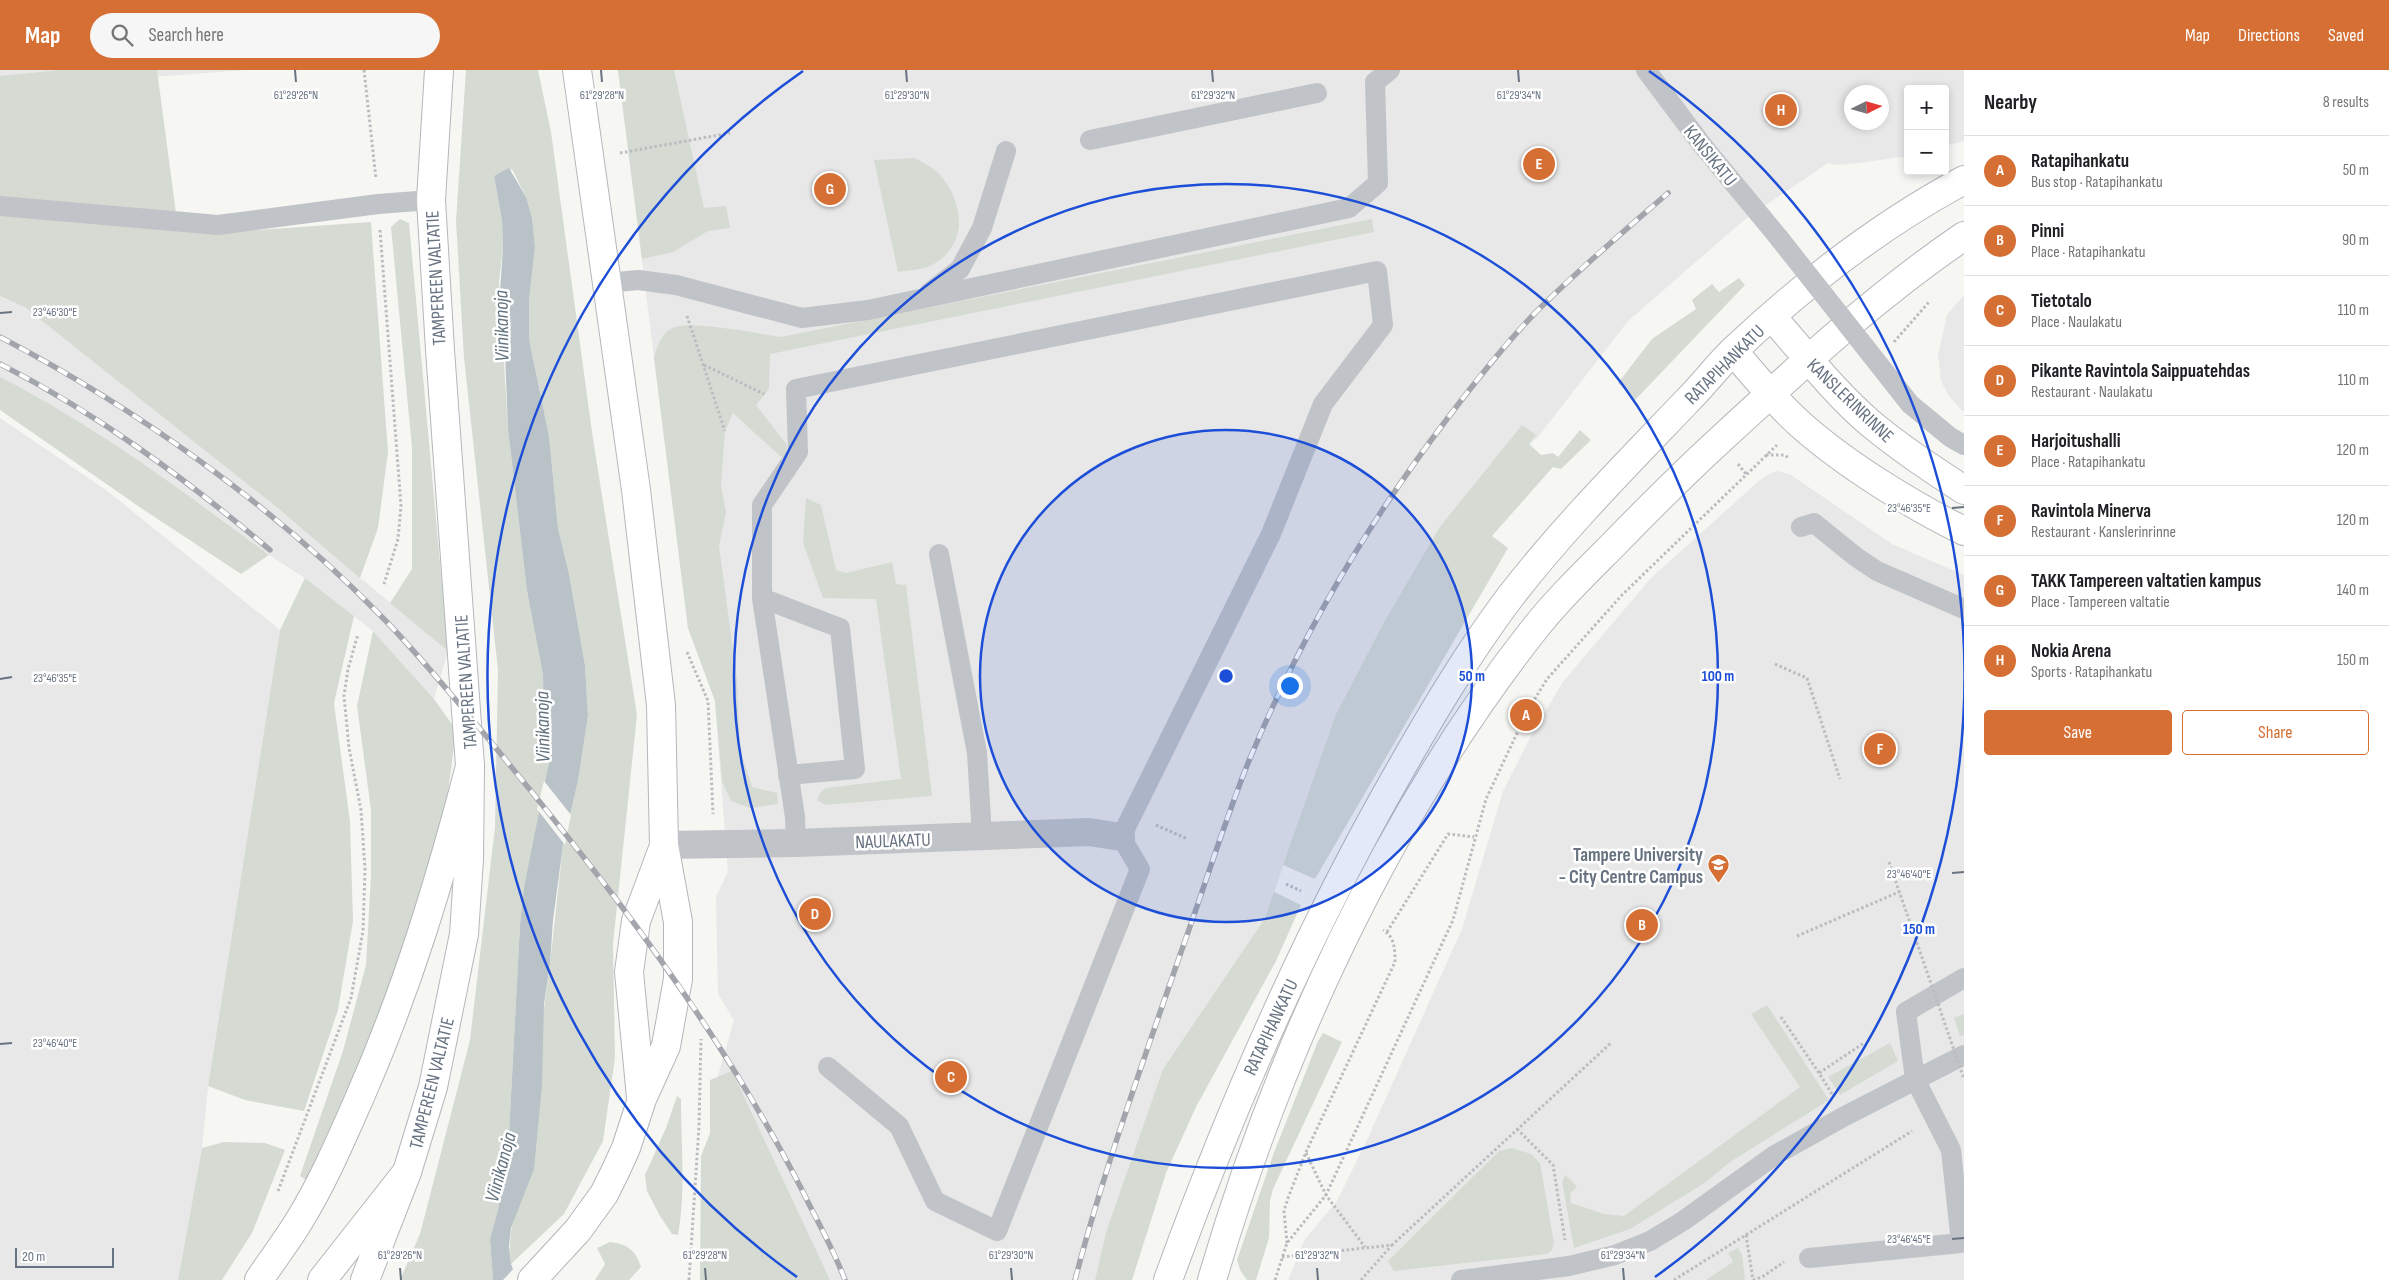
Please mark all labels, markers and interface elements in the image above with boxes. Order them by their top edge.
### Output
search box [90,13,440,58]
text: Map [25,21,60,50]
icon: search [108,21,136,49]
text: Search here [148,24,224,47]
text: Map [2185,25,2210,46]
text: Directions [2238,25,2300,46]
text: Saved [2328,25,2364,46]
north arrow [1844,85,1889,130]
map controls [1904,85,1949,175]
button: + [1904,85,1949,130]
text: 61°29'26"N [274,88,318,103]
text: 61°29'28"N [580,88,624,103]
text: 61°29'30"N [885,88,929,103]
text: 61°29'32"N [1191,88,1235,103]
text: 61°29'34"N [1497,88,1541,103]
text: Nearby [1984,90,2037,115]
pin: H [1765,91,1797,129]
text: 8 results [2323,93,2369,112]
street label: KANSIKATU [1678,121,1741,191]
button: − [1904,130,1949,175]
pin: E [1523,145,1555,183]
text: Ratapihankatu [2031,150,2129,173]
text: A [1996,161,2004,180]
text: 50 m [2343,161,2369,180]
pin: G [814,170,846,208]
text: Bus stop · Ratapihankatu [2031,173,2163,192]
street label: TAMPEREEN VALTATIE [421,210,452,346]
text: Pinni [2031,220,2064,243]
text: B [1996,231,2004,250]
text: 90 m [2342,231,2369,250]
text: Place · Ratapihankatu [2031,243,2146,262]
water label: Viinikanoja [489,290,515,362]
text: Tietotalo [2031,290,2092,313]
text: C [1996,301,2004,320]
text: 110 m [2338,301,2369,320]
text: 23°46'30"E [33,305,77,320]
text: Place · Naulakatu [2031,313,2122,332]
street label: RATAPIHANKATU [1680,320,1770,410]
street label: KANSLERINRINNE [1802,354,1898,448]
text: Pikante Ravintola Saippuatehdas [2031,360,2250,383]
text: D [1996,371,2004,390]
text: 110 m [2338,371,2369,390]
text: Restaurant · Naulakatu [2031,383,2153,402]
text: Harjoitushalli [2031,430,2121,453]
text: E [1997,441,2003,460]
text: 120 m [2337,441,2369,460]
text: Place · Ratapihankatu [2031,453,2146,472]
text: Ravintola Minerva [2031,500,2151,523]
text: 23°46'35"E [1887,501,1931,516]
text: F [1997,511,2003,530]
text: 120 m [2337,511,2369,530]
text: Restaurant · Kanslerinrinne [2031,523,2176,542]
text: TAKK Tampereen valtatien kampus [2031,570,2261,593]
text: G [1996,581,2004,600]
text: 140 m [2337,581,2369,600]
text: Place · Tampereen valtatie [2031,593,2170,612]
street label: TAMPEREEN VALTATIE [450,614,483,750]
text: Nokia Arena [2031,640,2111,663]
text: H [1996,651,2004,670]
text: 150 m [2337,651,2369,670]
text: Sports · Ratapihankatu [2031,663,2152,682]
centre of rings [1217,667,1235,685]
text: 50 m [1459,667,1485,686]
text: 100 m [1702,667,1734,686]
text: 23°46'35"E [33,671,77,686]
your location [1277,673,1303,699]
water label: Viinikanoja [530,691,556,763]
pin: A [1510,696,1542,734]
button: Save [1984,710,2172,755]
button: Share [2182,710,2369,755]
pin: F [1864,730,1896,768]
street label: NAULAKATU [855,829,931,854]
place label: Tampere University - City Centre Campus [1559,844,1703,889]
school or university icon: Tampere University - City Centre Campus [1707,853,1731,884]
text: 23°46'40"E [1887,867,1931,882]
pin: D [799,895,831,933]
pin: B [1626,906,1658,944]
text: 150 m [1903,920,1935,939]
street label: RATAPIHANKATU [1239,976,1304,1079]
street label: TAMPEREEN VALTATIE [405,1015,460,1152]
text: 23°46'40"E [33,1036,77,1051]
pin: C [935,1058,967,1096]
water label: Viinikanoja [480,1130,522,1205]
text: 23°46'45"E [1887,1232,1931,1247]
scale bar [15,1245,114,1268]
text: 20 m [22,1248,45,1265]
text: 61°29'26"N [378,1248,422,1263]
text: 61°29'28"N [683,1248,727,1263]
text: 61°29'30"N [989,1248,1033,1263]
text: 61°29'32"N [1295,1248,1339,1263]
text: 61°29'34"N [1601,1248,1645,1263]

